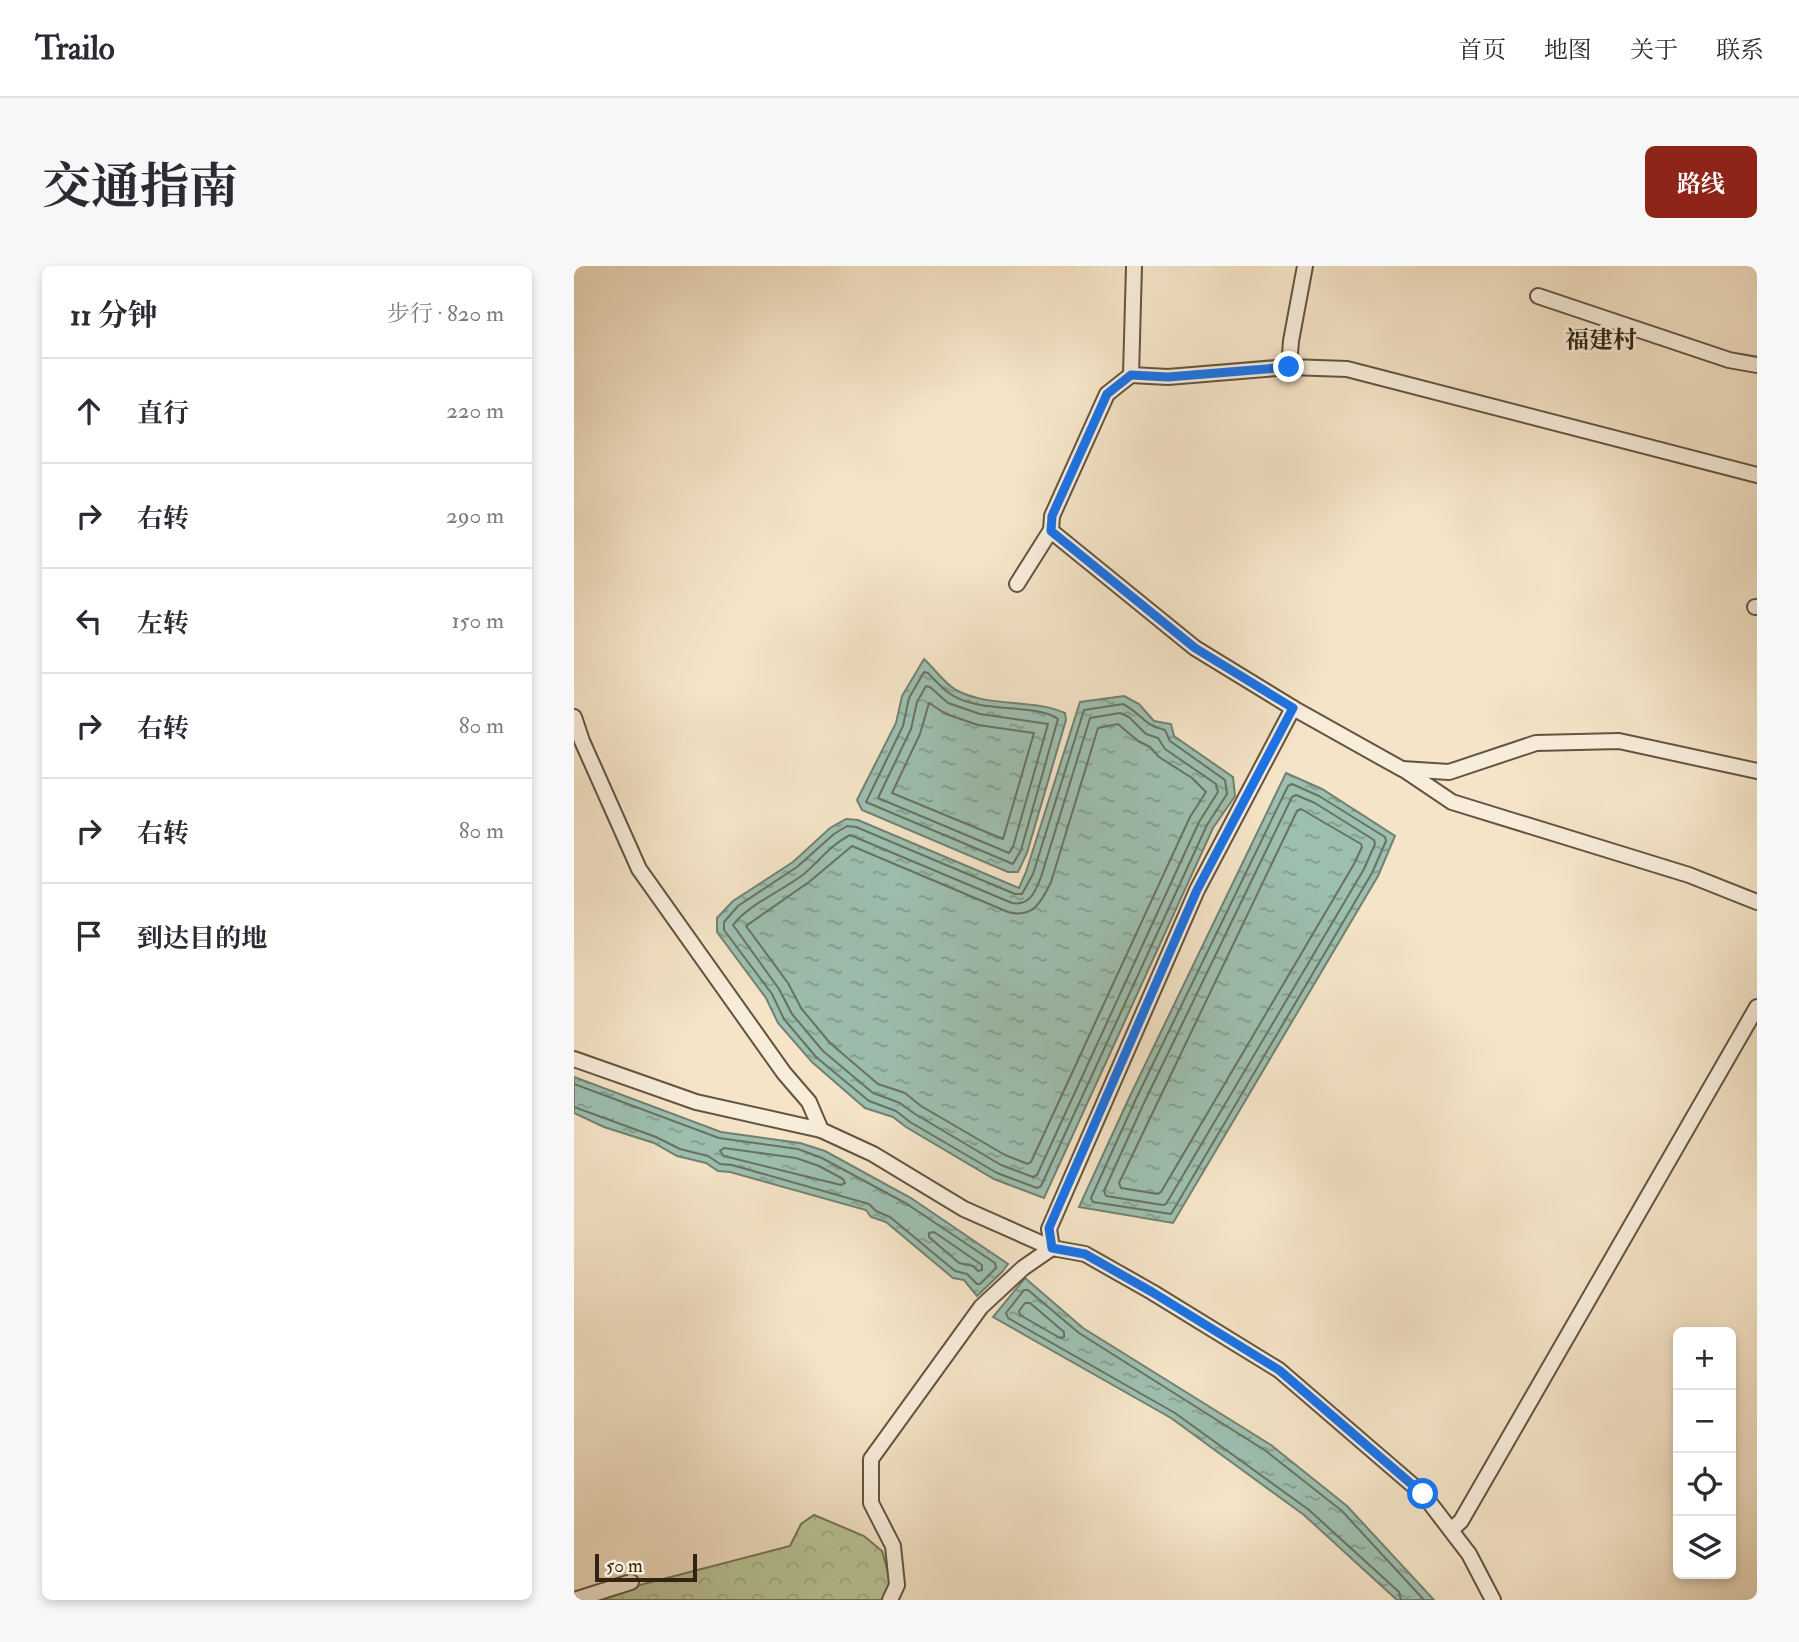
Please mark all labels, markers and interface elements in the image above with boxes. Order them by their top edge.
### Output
text: Trailo [35,28,115,69]
text: 首页 [1458,35,1506,66]
text: 地图 [1544,35,1592,66]
text: 关于 [1630,35,1678,66]
text: 联系 [1716,35,1764,66]
button: 路线 [1645,146,1757,218]
text: 交通指南 [42,157,238,218]
text: 11 分钟 [70,297,158,334]
text: 步行 · 820 m [387,299,504,328]
district label: 福建村 [1565,325,1637,356]
route end [1273,351,1304,382]
icon: ahead [70,392,108,430]
text: 220 m [446,396,504,425]
text: 直行 [137,398,189,430]
icon: right [70,497,108,535]
text: 290 m [446,501,504,530]
text: 右转 [137,503,189,535]
icon: left [70,602,108,640]
text: 150 m [451,606,504,635]
text: 左转 [137,608,189,640]
icon: right [70,707,108,745]
text: 80 m [459,711,504,740]
text: 右转 [137,713,189,745]
icon: right [70,812,108,850]
text: 80 m [459,816,504,845]
text: 右转 [137,818,189,850]
icon: arrive [70,917,108,955]
text: 到达目的地 [137,923,267,955]
map controls [1673,1327,1736,1579]
button: + [1673,1327,1736,1390]
button: − [1673,1390,1736,1453]
button: locate [1673,1453,1736,1516]
route start [1407,1478,1438,1509]
button: layers [1673,1516,1736,1579]
scale bar [595,1551,696,1583]
text: 50 m [606,1554,643,1578]

